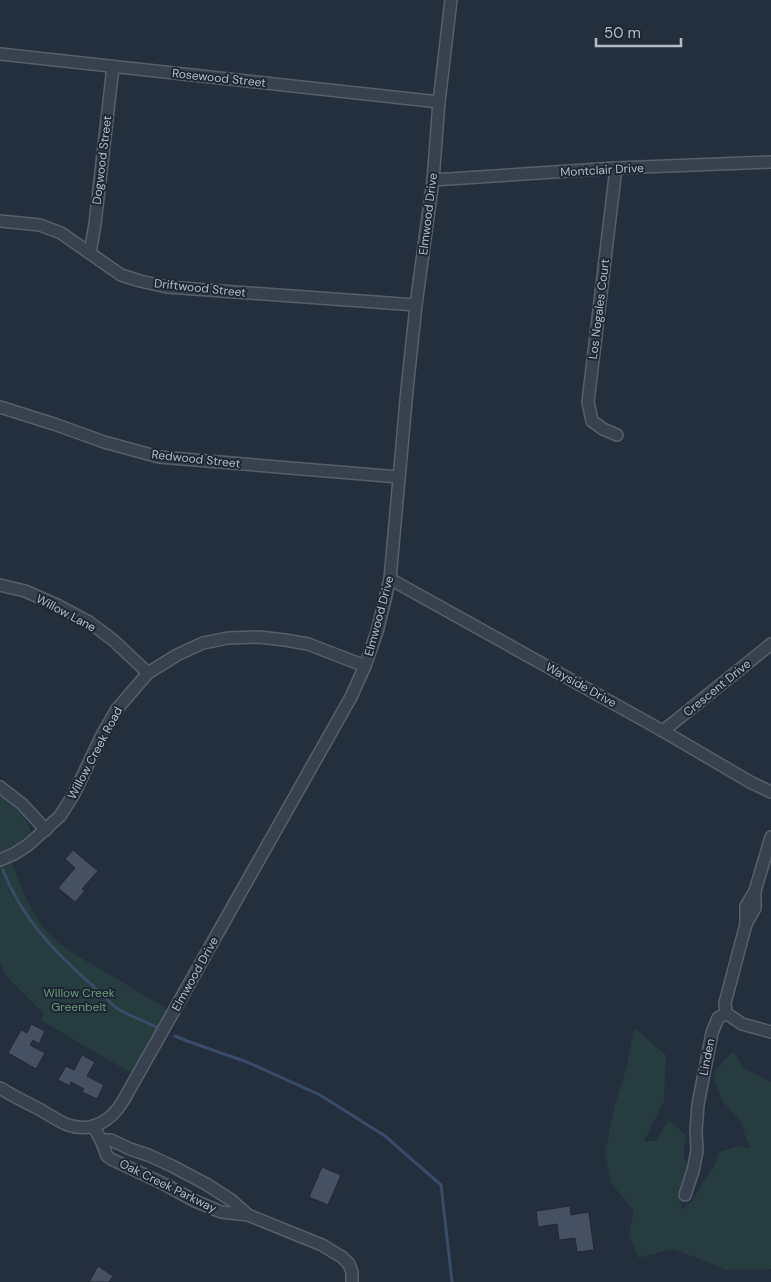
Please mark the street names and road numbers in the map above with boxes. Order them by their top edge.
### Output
street label: Rosewood Street [171,65,267,91]
street label: Dogwood Street [89,114,115,205]
street label: Montclair Drive [560,160,644,180]
street label: Elmwood Drive [415,172,441,256]
street label: Los Nogales Court [585,257,613,360]
street label: Driftwood Street [153,275,247,301]
street label: Redwood Street [151,446,241,472]
street label: Elmwood Drive [361,574,397,658]
street label: Willow Lane [33,591,99,636]
street label: Crescent Drive [680,656,754,720]
street label: Wayside Drive [543,659,619,711]
street label: Willow Creek Road [64,704,126,802]
street label: Elmwood Drive [168,934,222,1014]
street label: Linden [696,1037,718,1077]
street label: Oak Creek Parkway [117,1155,220,1217]

